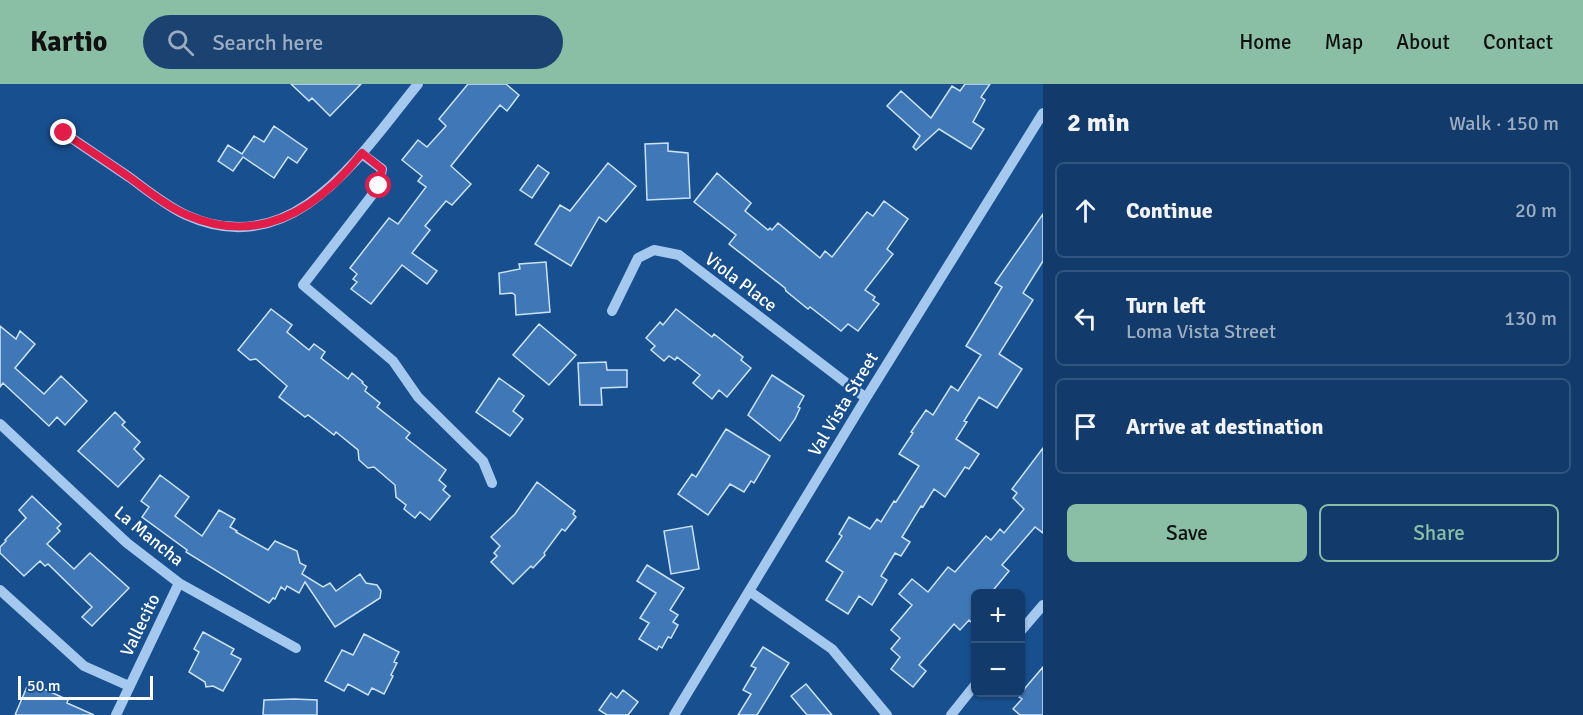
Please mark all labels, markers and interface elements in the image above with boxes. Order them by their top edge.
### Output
search box [143,15,563,69]
text: Kartio [30,25,107,59]
icon: search [164,26,197,59]
text: Search here [212,29,323,56]
text: Home [1239,29,1292,55]
text: Map [1325,29,1363,55]
text: About [1396,29,1450,55]
text: Contact [1483,29,1553,55]
text: 2 min [1067,107,1130,139]
text: Walk · 150 m [1449,111,1559,136]
route end [50,119,76,145]
route start [365,172,391,198]
icon: ahead [1069,194,1102,227]
text: Continue [1126,197,1213,224]
text: 20 m [1515,198,1557,223]
street label: Viola Place [700,248,782,316]
text: Turn left [1126,292,1206,319]
icon: left [1069,302,1102,335]
text: 130 m [1504,306,1557,331]
text: Loma Vista Street [1126,319,1276,344]
street label: Val Vista Street [803,348,883,460]
icon: arrive [1069,410,1102,443]
text: Arrive at destination [1126,413,1323,440]
street label: La Mancha [110,501,188,571]
button: Save [1067,504,1307,562]
button: Share [1319,504,1559,562]
map controls [971,589,1025,697]
button: + [971,589,1025,643]
street label: Vallecito [115,590,165,660]
button: − [971,643,1025,697]
scale bar [18,673,153,700]
text: 50 m [27,676,61,696]

